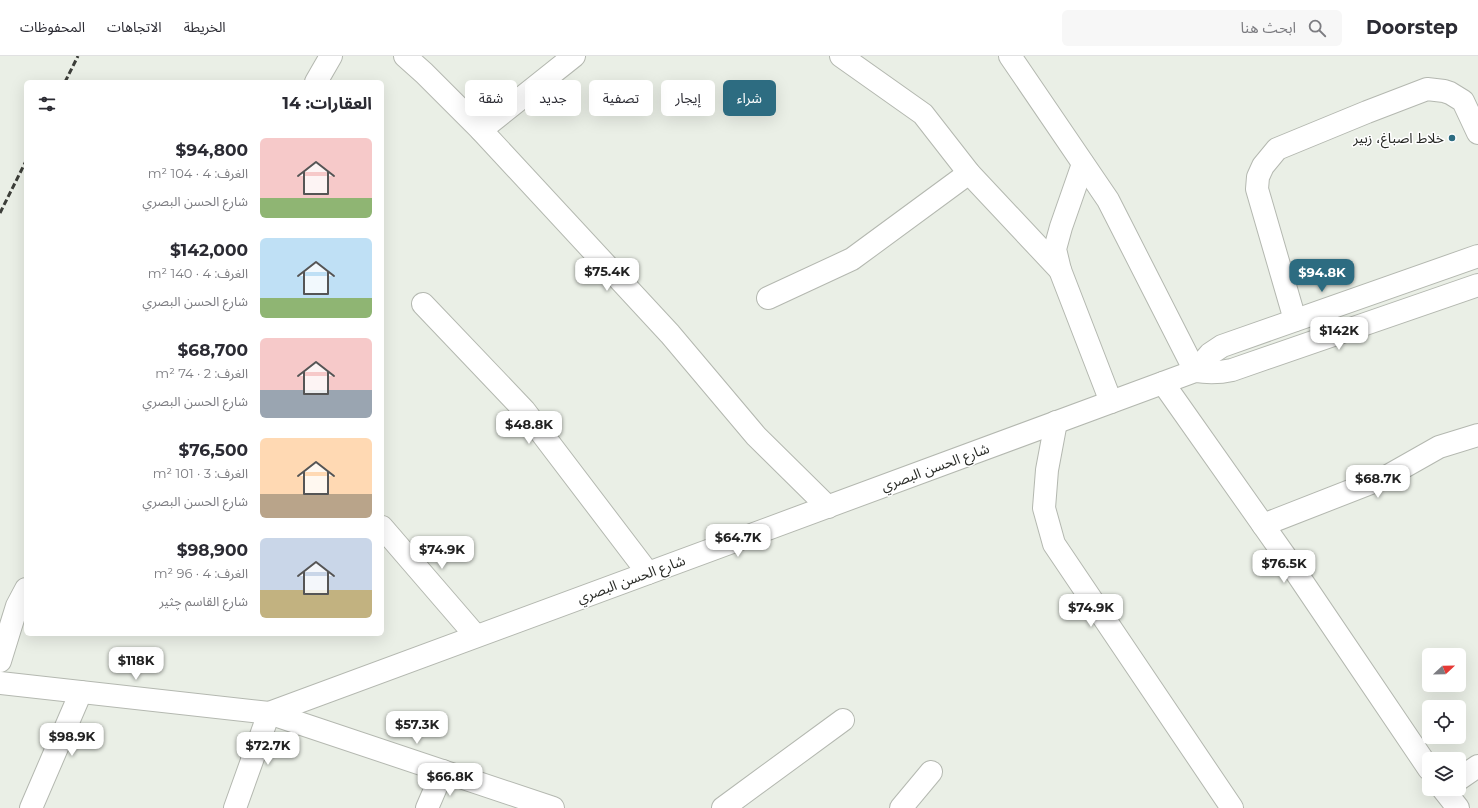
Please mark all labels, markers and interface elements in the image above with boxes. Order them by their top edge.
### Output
search box [1062,10,1342,46]
text: Doorstep [1366,16,1458,39]
icon: search [1306,17,1328,39]
text: المحفوظات [20,18,85,36]
text: الاتجاهات [107,18,162,36]
text: الخريطة [184,18,226,36]
text: ابحث هنا [1240,18,1296,37]
chip: شقة [465,80,517,116]
chip: جديد [525,80,581,116]
chip: تصفية [589,80,653,116]
chip: إيجار [661,80,715,116]
chip: شراء [723,80,776,116]
icon: filters [36,93,58,115]
text: العقارات: 14 [282,93,372,113]
place label: خلاط اصباغ، زبير [1352,129,1444,149]
marker: خلاط اصباغ، زبير [1447,133,1457,143]
text: $94,800 [176,140,248,160]
icon: home [292,154,340,202]
text: الغرف: 4 · 104 m² [148,165,248,181]
text: شارع الحسن البصري [142,193,248,209]
text: $142,000 [170,240,248,260]
icon: home [292,254,340,302]
pin: $75.4K [574,258,640,292]
pin: $94.8K [1289,259,1355,293]
text: $75.4K [584,263,630,279]
text: $94.8K [1298,264,1346,280]
text: الغرف: 4 · 140 m² [148,265,248,281]
text: شارع الحسن البصري [142,293,248,309]
pin: $142K [1311,317,1367,351]
text: $142K [1319,322,1359,338]
text: $68,700 [177,340,248,360]
icon: home [292,354,340,402]
text: الغرف: 2 · 74 m² [155,365,248,381]
text: شارع الحسن البصري [142,393,248,409]
pin: $48.8K [496,411,562,445]
text: $48.8K [505,416,553,432]
street label: شارع الحسن البصري [878,439,992,497]
text: $76,500 [178,440,248,460]
icon: home [292,454,340,502]
text: الغرف: 3 · 101 m² [153,465,248,481]
pin: $68.7K [1345,465,1411,499]
text: $68.7K [1355,470,1401,486]
text: شارع الحسن البصري [142,493,248,509]
pin: $64.7K [705,524,771,558]
text: $64.7K [715,529,761,545]
pin: $74.9K [409,536,475,570]
text: $98,900 [177,540,248,560]
text: $74.9K [419,541,465,557]
pin: $76.5K [1251,550,1317,584]
street label: شارع الحسن البصري [574,551,688,609]
icon: home [292,554,340,602]
text: $76.5K [1261,555,1307,571]
text: الغرف: 4 · 96 m² [154,565,248,581]
text: شارع القاسم چثير [159,593,248,609]
pin: $74.9K [1058,594,1124,628]
text: $74.9K [1068,599,1114,615]
pin: $118K [108,647,164,681]
north arrow [1422,648,1466,692]
map controls [1422,648,1466,796]
text: $118K [118,652,154,668]
button: locate [1422,700,1466,744]
pin: $57.3K [384,711,450,745]
text: $57.3K [395,716,439,732]
pin: $98.9K [39,723,105,757]
text: $98.9K [49,728,95,744]
pin: $72.7K [235,732,301,766]
text: $72.7K [246,737,290,753]
button: layers [1422,752,1466,796]
pin: $66.8K [417,763,483,797]
text: $66.8K [427,768,473,784]

